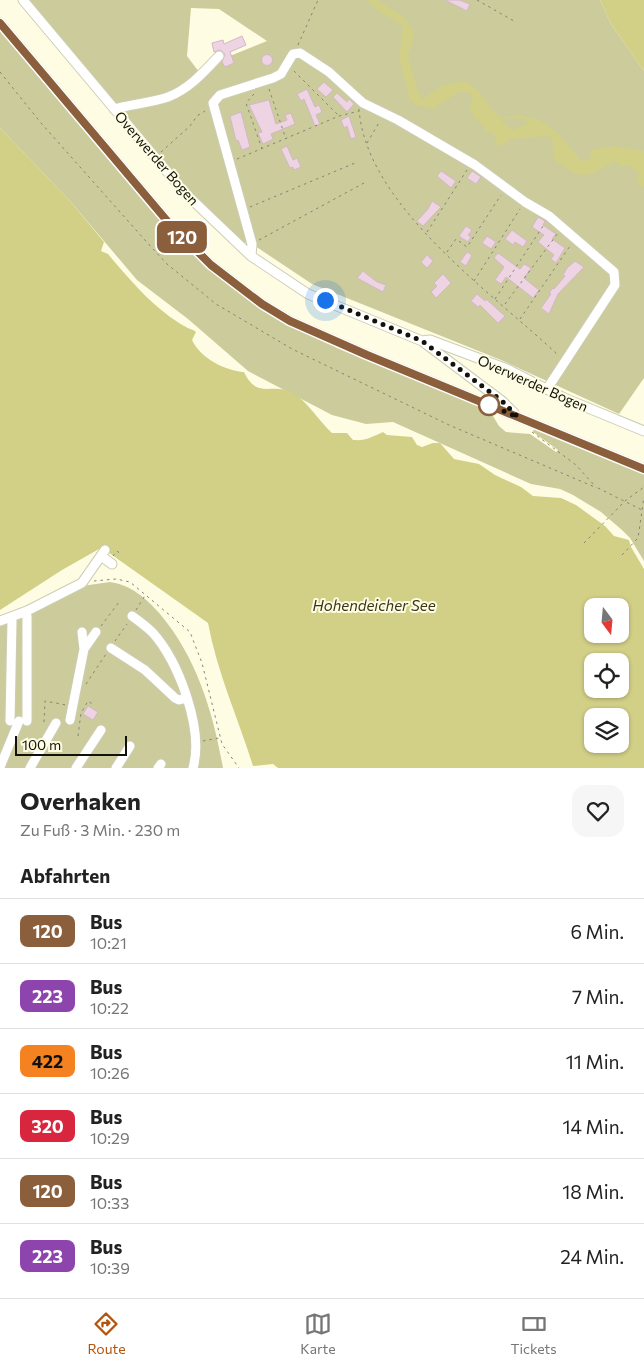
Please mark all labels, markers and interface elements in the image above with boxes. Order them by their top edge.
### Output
street label: Overwerder Bogen [112,108,202,208]
line badge: 120 [153,221,211,253]
text: 120 [167,226,197,248]
your location [313,288,338,313]
street label: Overwerder Bogen [475,351,591,415]
unlabelled marker [478,394,500,416]
water label: Hohendeicher See [312,596,436,614]
north arrow [584,598,629,642]
map controls [584,598,629,753]
button: locate [584,653,629,698]
button: layers [584,708,629,753]
scale bar [15,733,128,756]
text: 100 m [22,736,61,753]
button: heart [572,785,624,837]
text: Overhaken [20,786,141,815]
text: Zu Fuß · 3 Min. · 230 m [20,820,180,839]
text: Abfahrten [20,864,110,887]
text: Bus [90,910,122,933]
text: 120 [32,920,63,942]
text: 6 Min. [570,920,624,943]
text: 10:21 [90,933,127,952]
text: Bus [90,975,122,998]
text: 223 [32,985,63,1007]
text: 7 Min. [572,985,624,1008]
text: 10:22 [90,998,129,1017]
text: Bus [90,1040,122,1063]
text: 422 [32,1050,63,1072]
text: 11 Min. [566,1050,624,1073]
text: 10:26 [90,1063,130,1082]
text: Bus [90,1105,122,1128]
text: 320 [31,1115,64,1137]
text: 14 Min. [562,1115,624,1138]
text: 10:29 [90,1128,130,1147]
text: Bus [90,1170,122,1193]
text: 120 [32,1180,63,1202]
text: 18 Min. [562,1180,624,1203]
text: 10:33 [90,1193,129,1212]
text: Bus [90,1235,122,1258]
text: 223 [32,1245,63,1267]
text: 24 Min. [560,1245,624,1268]
text: 10:39 [90,1258,130,1277]
tab: Route [87,1310,126,1357]
tab: Karte [300,1310,336,1357]
tab: Tickets [510,1310,557,1357]

